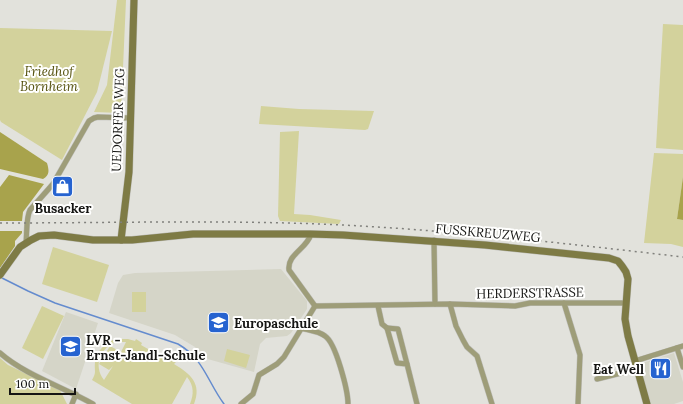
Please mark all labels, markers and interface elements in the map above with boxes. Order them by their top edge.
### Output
park label: Friedhof Bornheim [20,63,79,95]
street label: UEDORFER WEG [108,68,128,172]
shop icon: Busacker [50,173,76,199]
place label: Busacker [34,200,92,217]
street label: FUSSKREUZWEG [435,220,541,246]
street label: HERDERSTRASSE [476,284,584,302]
school or university icon: Europaschule [205,310,231,336]
place label: Europaschule [234,315,318,332]
place label: LVR - Ernst-Jandl-Schule [86,332,205,364]
school or university icon: LVR - Ernst-Jandl-Schule [58,334,84,360]
restaurant icon: Eat Well [647,356,673,382]
place label: Eat Well [593,361,644,378]
scale bar [10,370,75,396]
text: 100 m [16,376,49,391]

